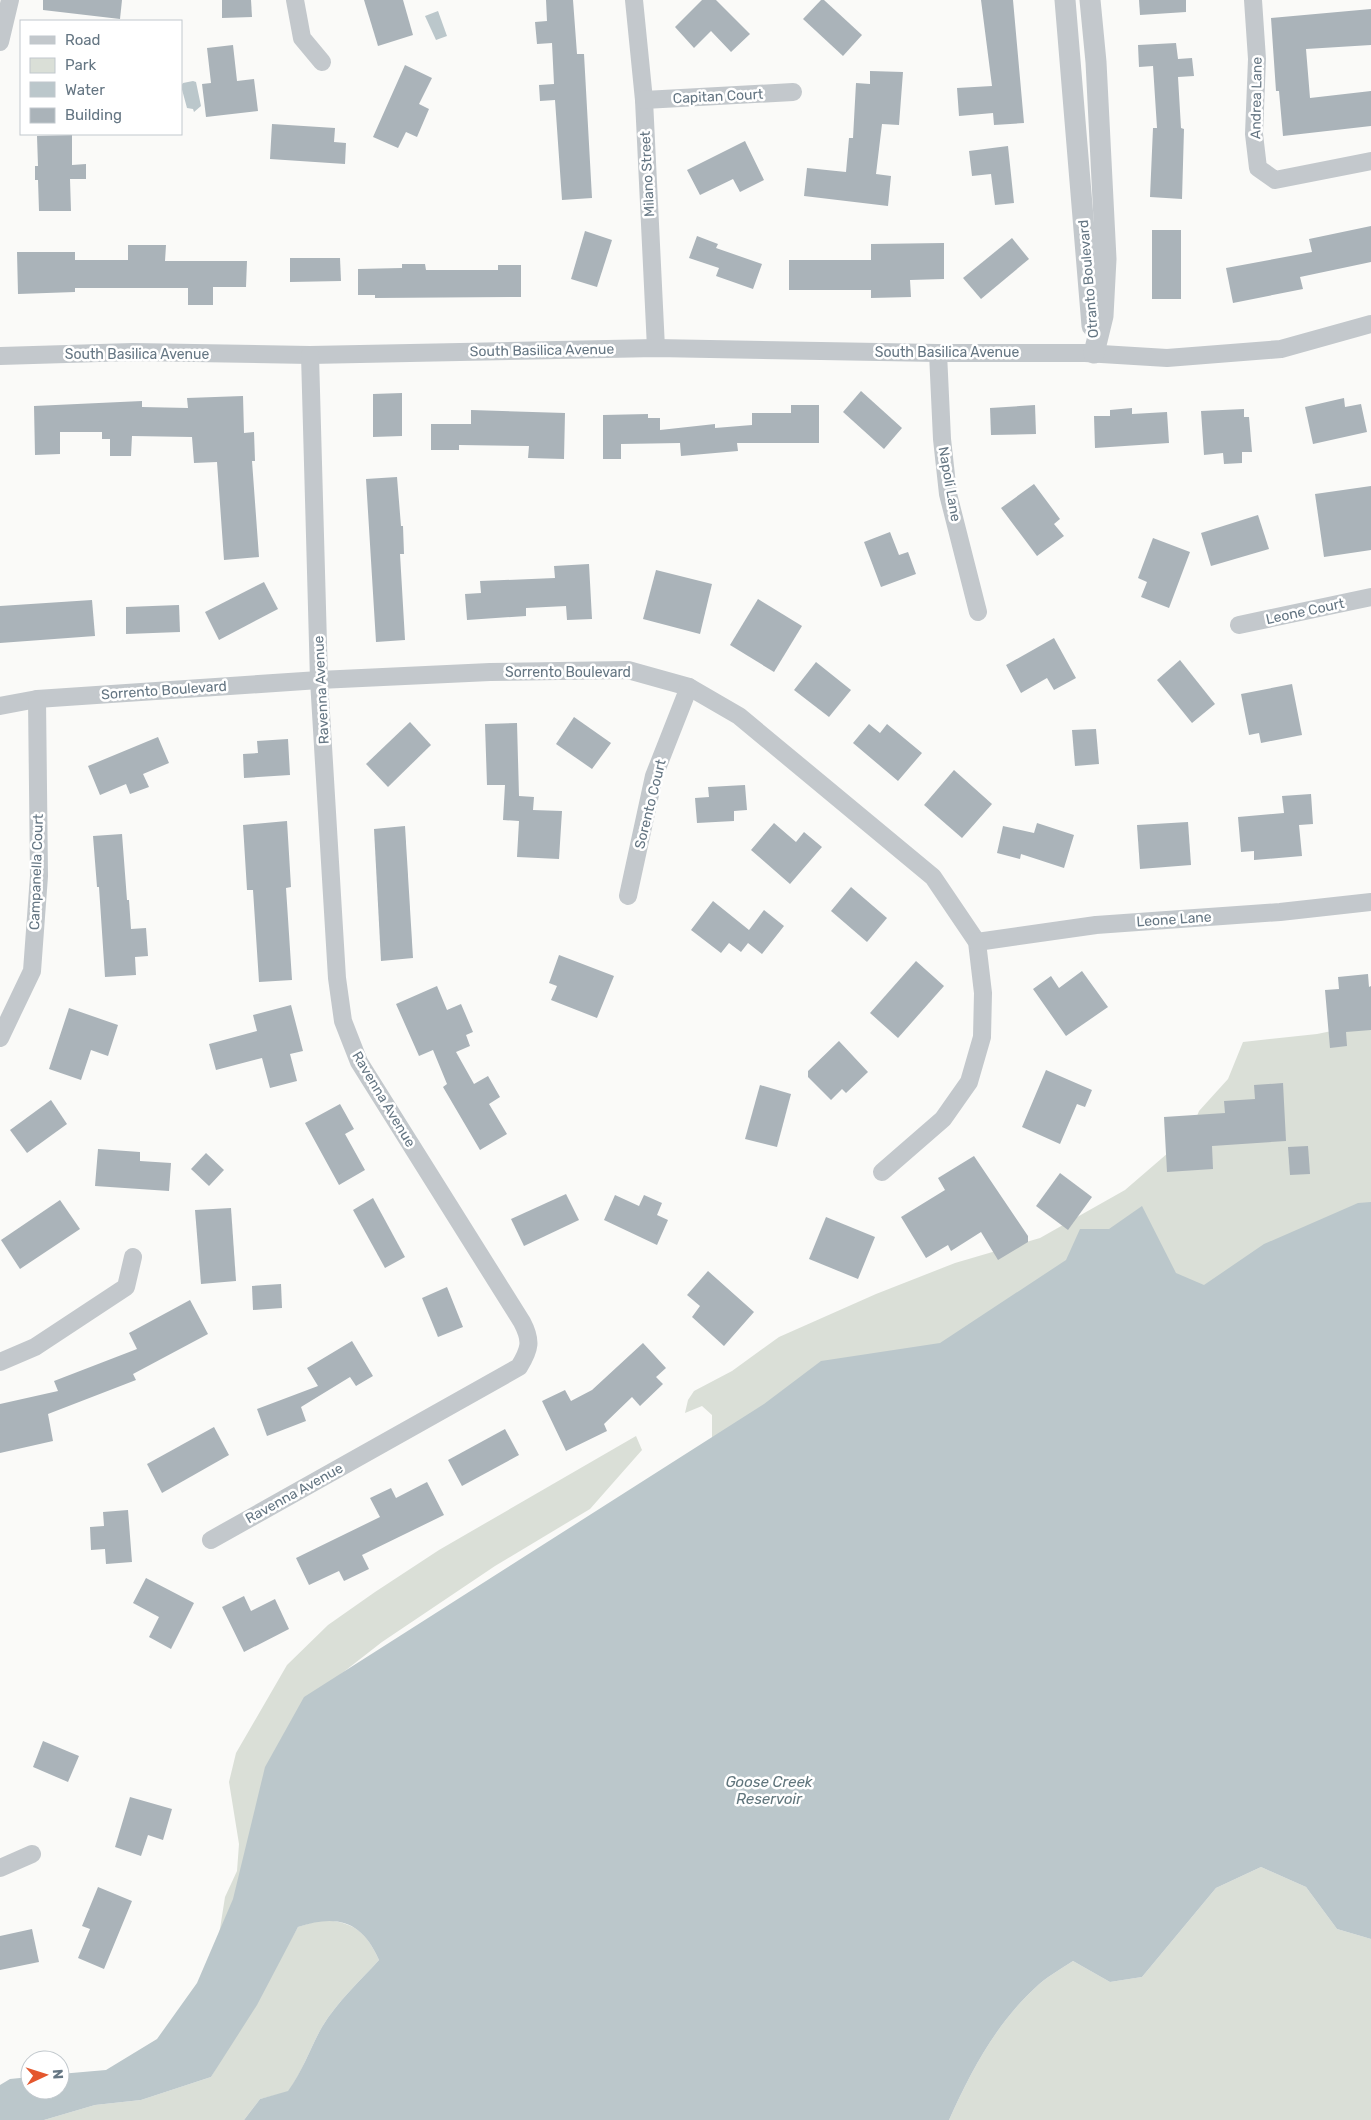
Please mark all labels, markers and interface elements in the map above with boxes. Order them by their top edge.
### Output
legend [20,20,182,135]
text: Road [65,31,101,49]
text: Park [65,56,96,74]
street label: Andrea Lane [1247,57,1266,139]
text: Water [65,81,105,99]
street label: Capitan Court [672,86,764,107]
text: Building [65,106,122,124]
street label: Milano Street [637,130,658,217]
street label: Otranto Boulevard [1075,219,1102,339]
street label: South Basilica Avenue [470,341,615,360]
street label: South Basilica Avenue [875,344,1019,361]
street label: South Basilica Avenue [65,346,209,363]
street label: Napoli Lane [935,445,965,523]
street label: Leone Court [1264,595,1346,628]
street label: Ravenna Avenue [310,635,333,745]
street label: Sorrento Boulevard [505,664,631,681]
street label: Sorrento Boulevard [101,678,227,703]
street label: Sorento Court [631,757,670,851]
street label: Campanella Court [26,813,47,931]
street label: Leone Lane [1136,908,1212,931]
street label: Ravenna Avenue [348,1048,419,1150]
street label: Ravenna Avenue [243,1460,346,1527]
water label: Goose Creek Reservoir [725,1773,813,1808]
north arrow [20,2050,70,2100]
text: N [49,2069,66,2080]

